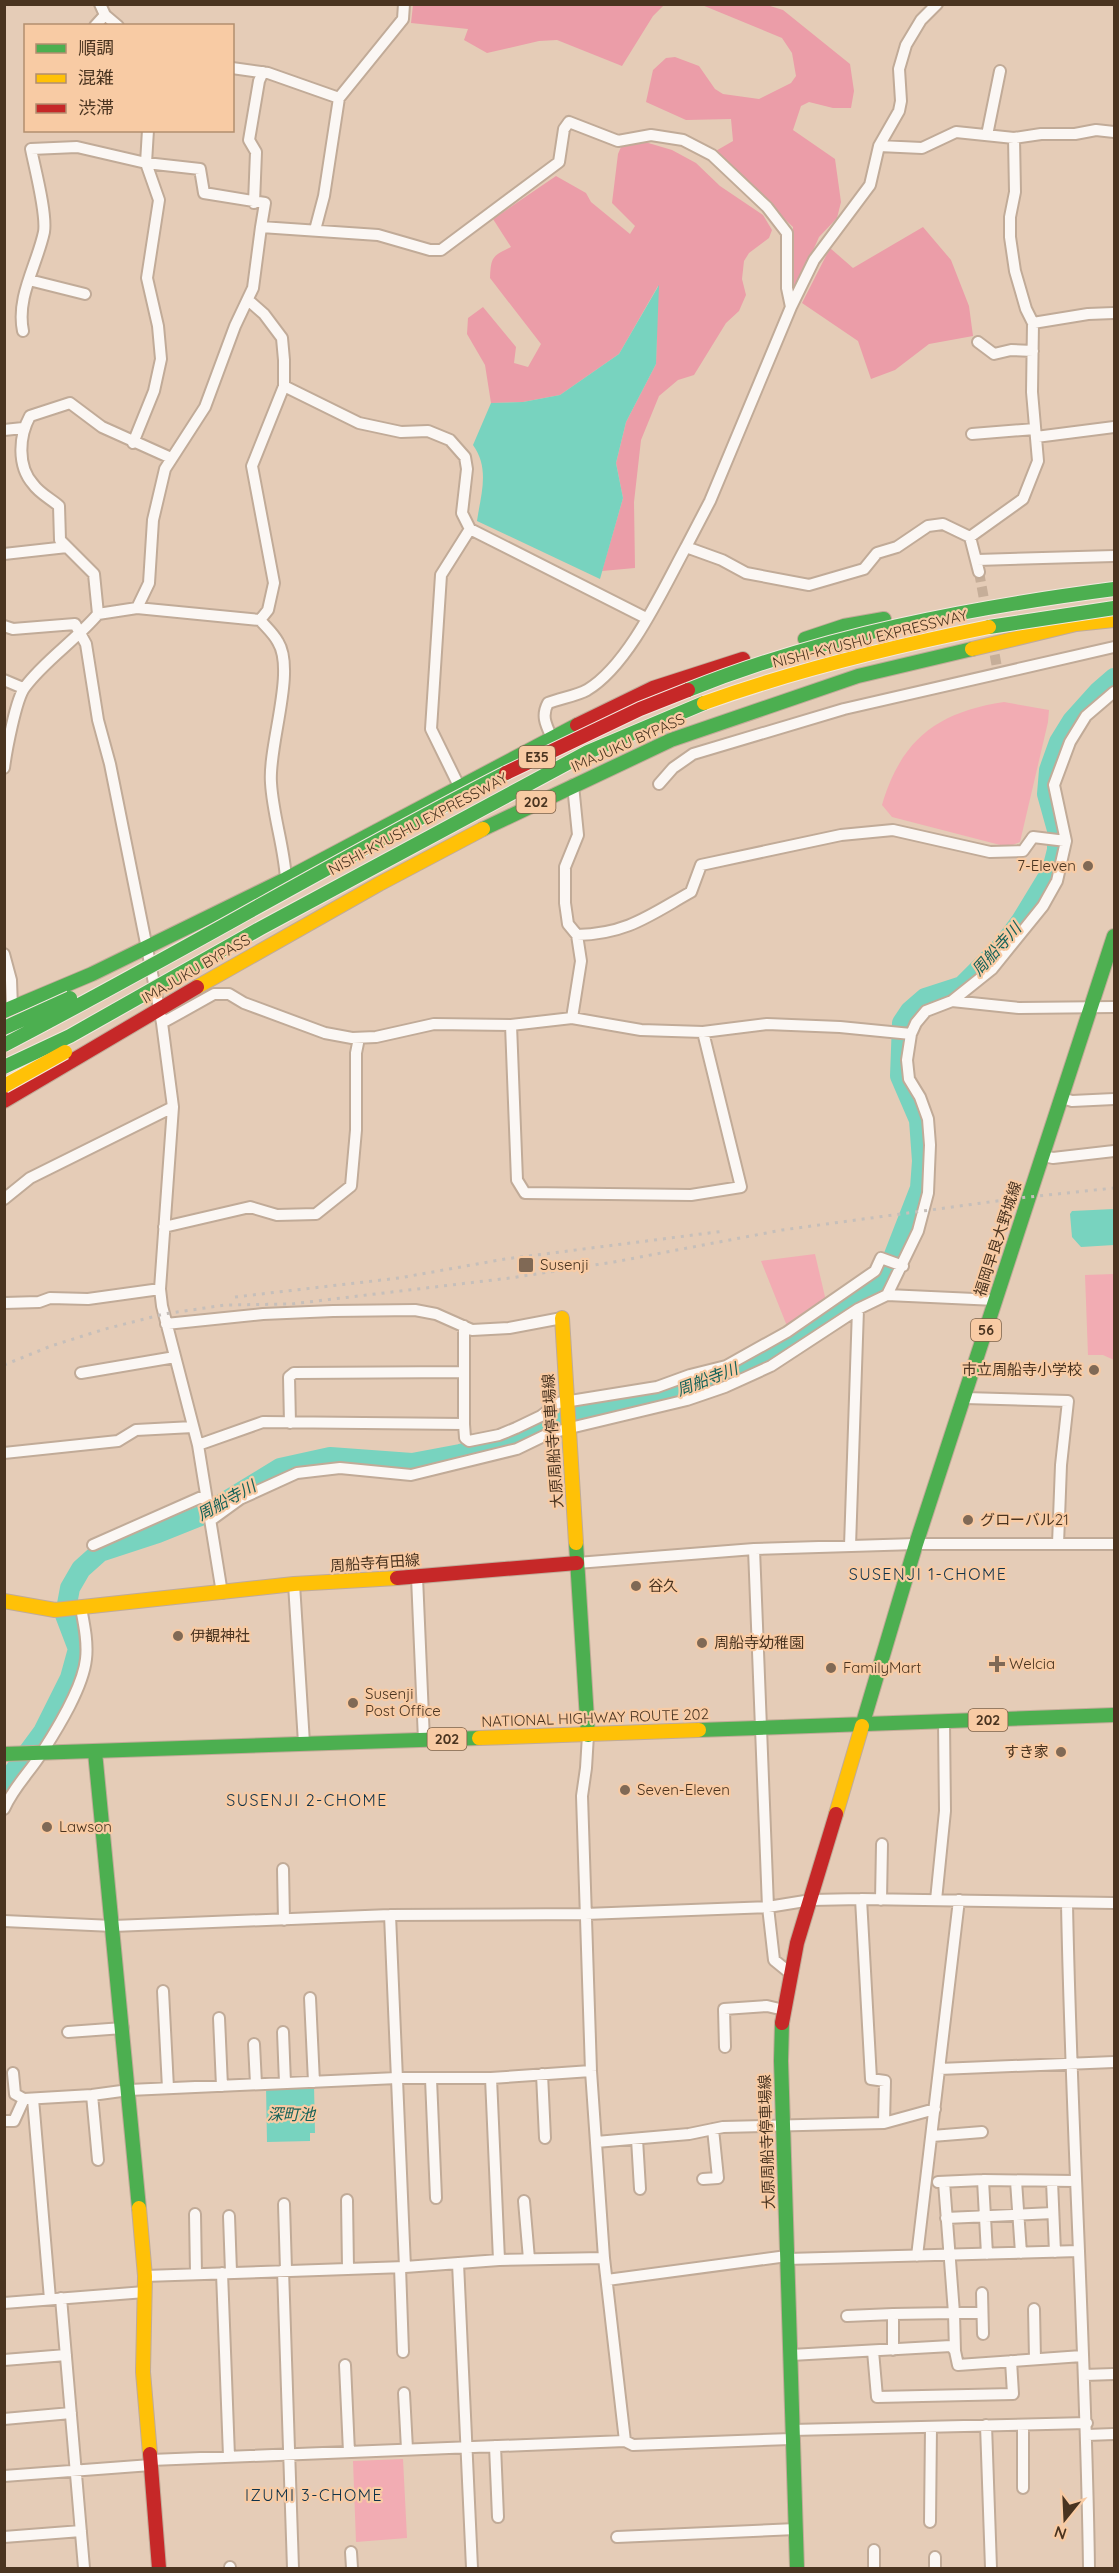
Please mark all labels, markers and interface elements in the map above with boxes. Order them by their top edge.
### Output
legend [24,24,234,132]
text: 順調 [78,36,114,59]
text: 混雑 [78,66,114,89]
text: 渋滞 [78,96,114,119]
street label: NISHI-KYUSHU EXPRESSWAY [770,605,970,672]
street label: IMAJUKU BYPASS [568,709,688,776]
road number: E35 [519,746,555,768]
street label: NISHI-KYUSHU EXPRESSWAY [325,768,511,879]
road number: 202 [516,791,556,813]
place label: 7-Eleven [1017,856,1076,875]
marker: 7-Eleven [1081,859,1095,873]
water label: 周船寺川 [967,917,1026,979]
street label: IMAJUKU BYPASS [138,930,254,1007]
street label: 福岡早良大野城線 [970,1179,1025,1299]
place label: Susenji [540,1255,588,1274]
marker: Susenji [517,1256,535,1274]
road number: 56 [971,1319,1001,1341]
water label: 周船寺川 [674,1357,742,1400]
place label: 市立周船寺小学校 [962,1360,1082,1379]
marker: 市立周船寺小学校 [1087,1363,1101,1377]
street label: 大原周船寺停車場線 [538,1373,567,1509]
water label: 周船寺川 [193,1475,261,1524]
place label: グローバル21 [980,1510,1069,1529]
marker: グローバル21 [961,1513,975,1527]
street label: 周船寺有田線 [329,1550,421,1575]
district label: SUSENJI 1-CHOME [849,1564,1007,1584]
place label: 谷久 [648,1576,678,1595]
marker: 谷久 [629,1579,643,1593]
place label: 伊覩神社 [190,1626,250,1645]
marker: 伊覩神社 [171,1629,185,1643]
place label: 周船寺幼稚園 [714,1633,804,1652]
marker: 周船寺幼稚園 [695,1636,709,1650]
place label: Welcia [1009,1654,1055,1673]
marker: Welcia [990,1657,1004,1671]
place label: FamilyMart [843,1658,921,1677]
marker: FamilyMart [824,1661,838,1675]
place label: Susenji Post Office [365,1684,441,1720]
marker: Susenji Post Office [346,1696,360,1710]
street label: NATIONAL HIGHWAY ROUTE 202 [481,1704,709,1731]
road number: 202 [968,1709,1008,1731]
road number: 202 [428,1728,466,1750]
place label: すき家 [1004,1742,1049,1761]
marker: すき家 [1054,1745,1068,1759]
place label: Seven-Eleven [637,1780,730,1799]
marker: Seven-Eleven [618,1783,632,1797]
district label: SUSENJI 2-CHOME [226,1790,388,1810]
place label: Lawson [59,1817,112,1836]
marker: Lawson [40,1820,54,1834]
street label: 大原周船寺停車場線 [755,2074,778,2210]
water label: 深町池 [267,2104,317,2124]
district label: IZUMI 3-CHOME [245,2485,383,2505]
north arrow [1035,2489,1095,2549]
text: N [1052,2522,1069,2545]

